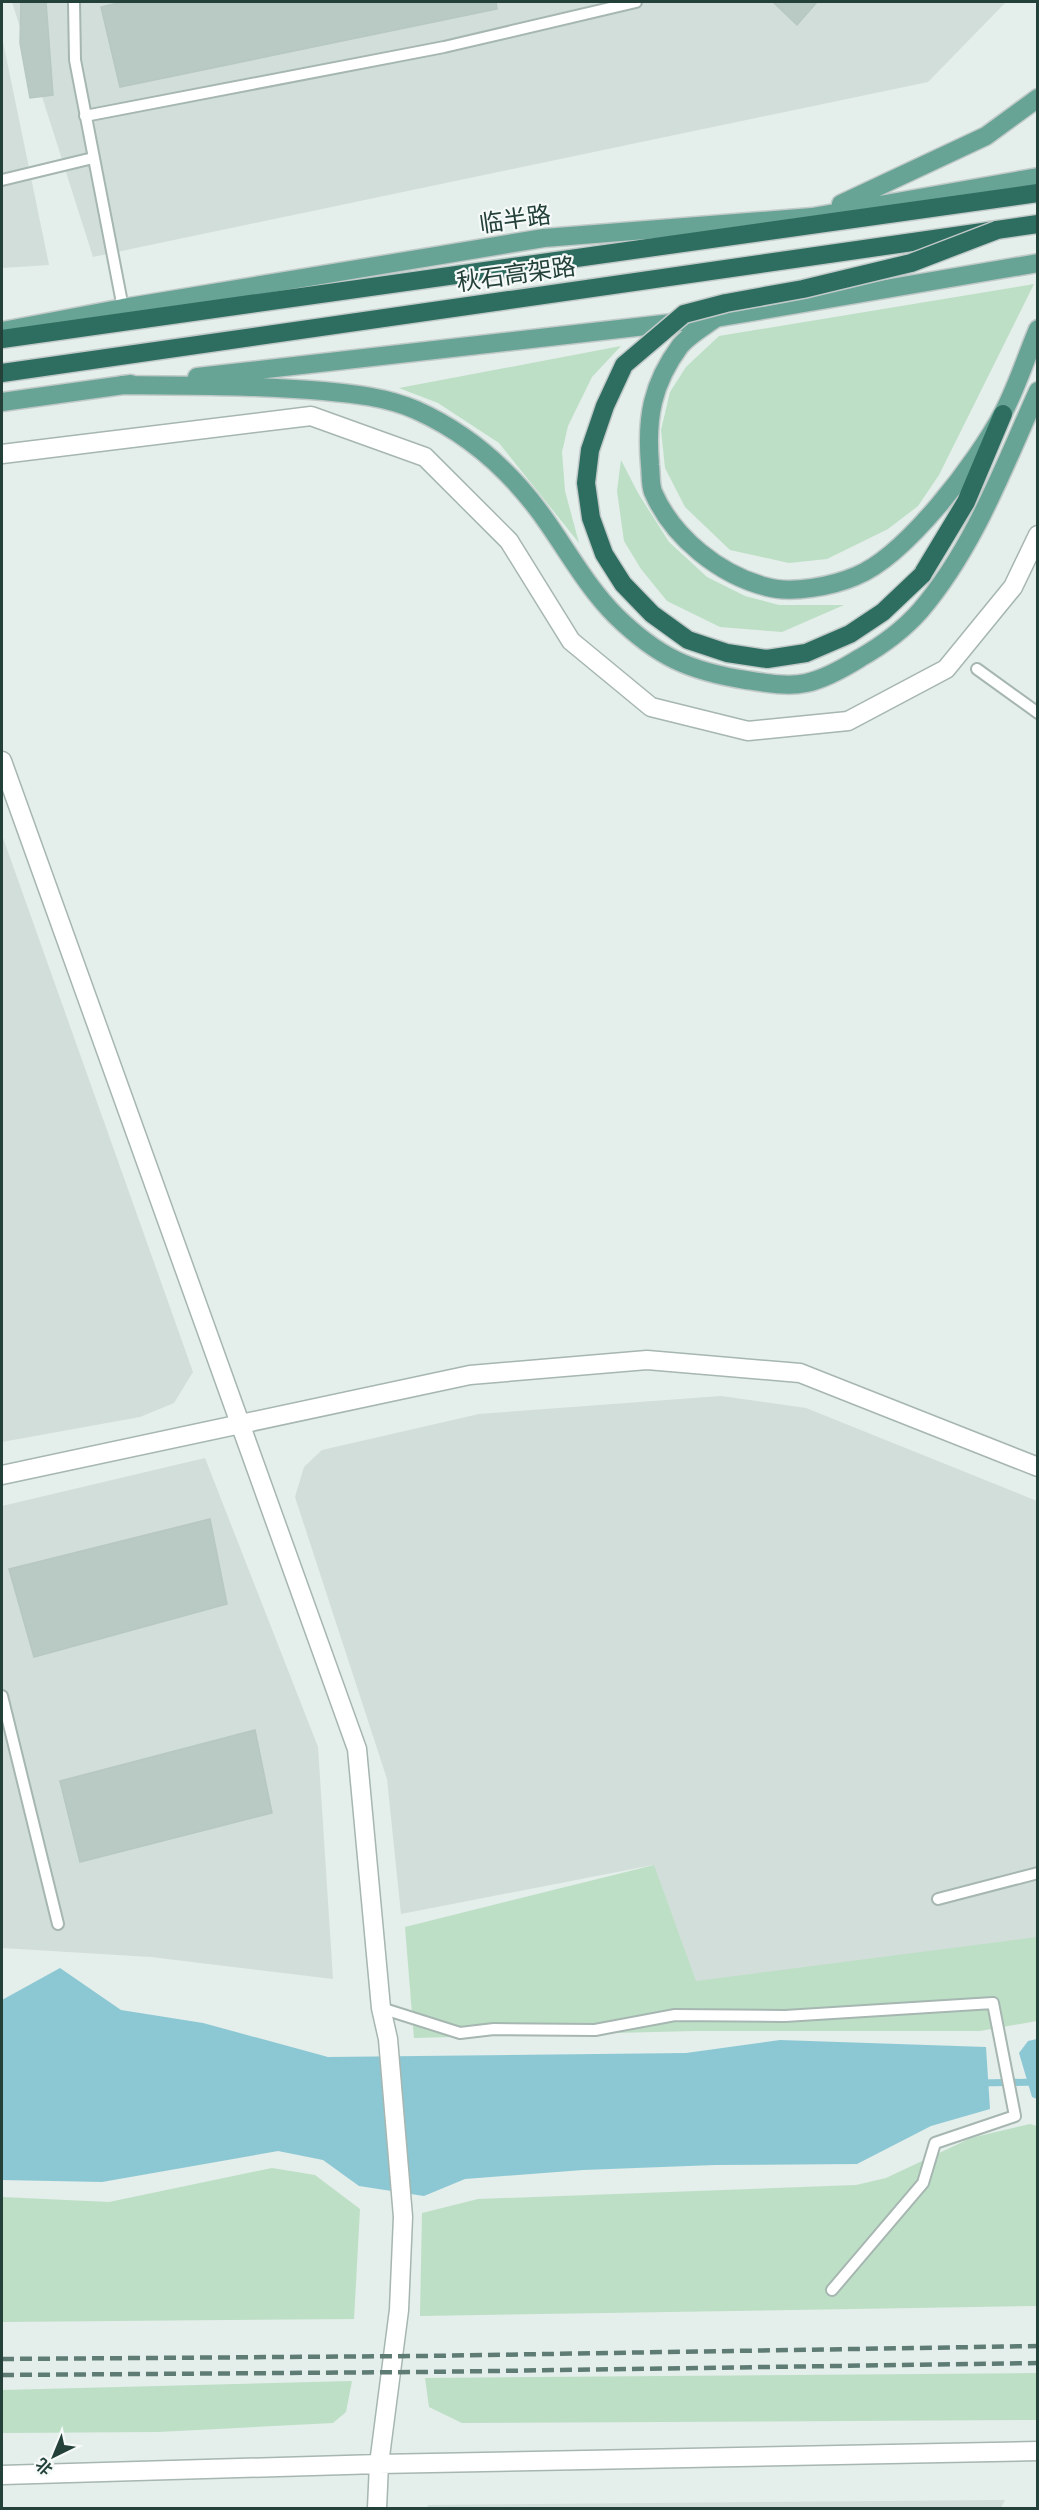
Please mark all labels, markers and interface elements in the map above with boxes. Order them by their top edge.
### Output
street label: 临半路 [477,197,553,241]
street label: 秋石高架路 [454,248,578,300]
north arrow [24,2426,84,2486]
text: 北 [30,2453,58,2480]

